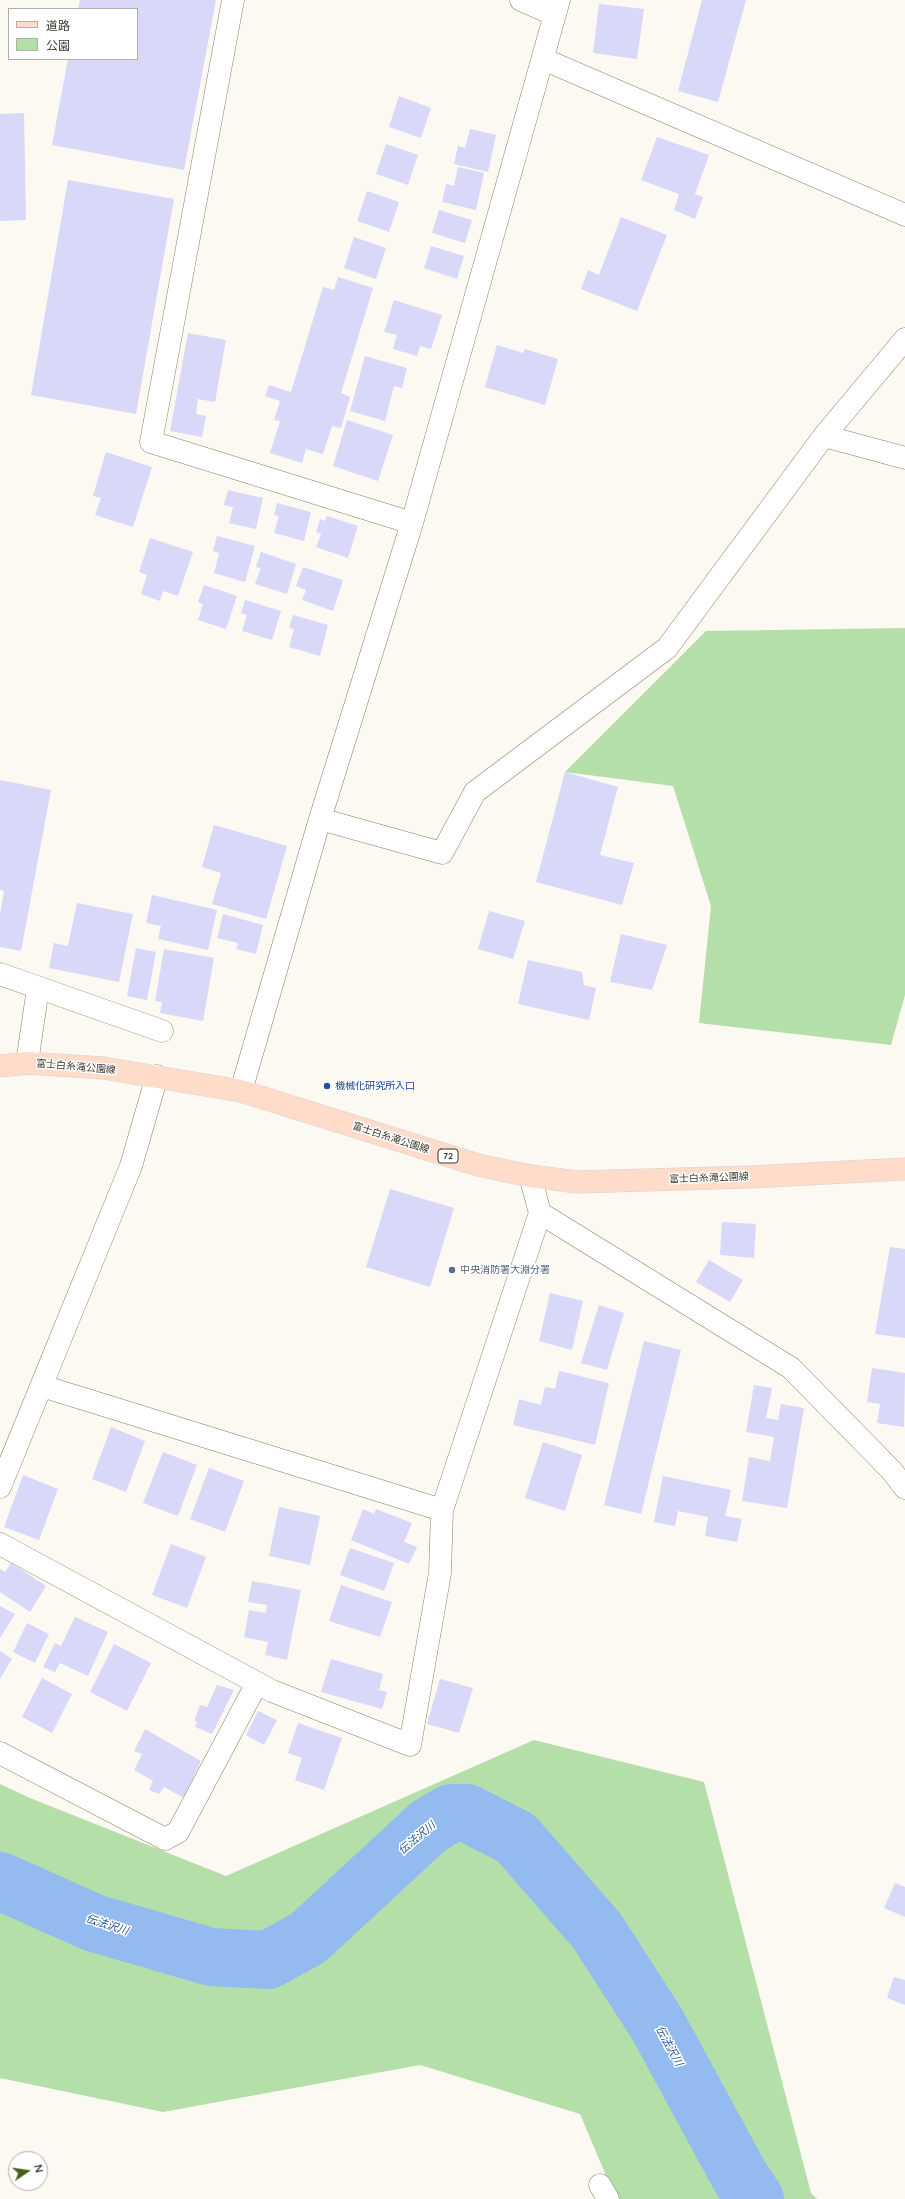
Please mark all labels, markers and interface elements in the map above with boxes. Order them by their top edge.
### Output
legend [8,8,138,60]
text: 道路 [46,18,70,33]
text: 公園 [46,38,70,53]
street label: 富士白糸滝公園線 [36,1058,116,1076]
place label: 機械化研究所入口 [335,1080,415,1092]
marker: 機械化研究所入口 [322,1081,332,1091]
street label: 富士白糸滝公園線 [351,1120,431,1156]
road number: 72 [438,1149,458,1163]
street label: 富士白糸滝公園線 [669,1171,749,1185]
place label: 中央消防署大淵分署 [460,1264,550,1276]
marker: 中央消防署大淵分署 [447,1265,457,1275]
water label: 伝法沢川 [396,1819,438,1857]
water label: 伝法沢川 [84,1912,130,1938]
water label: 伝法沢川 [653,2024,685,2068]
north arrow [8,2151,48,2191]
text: N [31,2163,46,2174]

